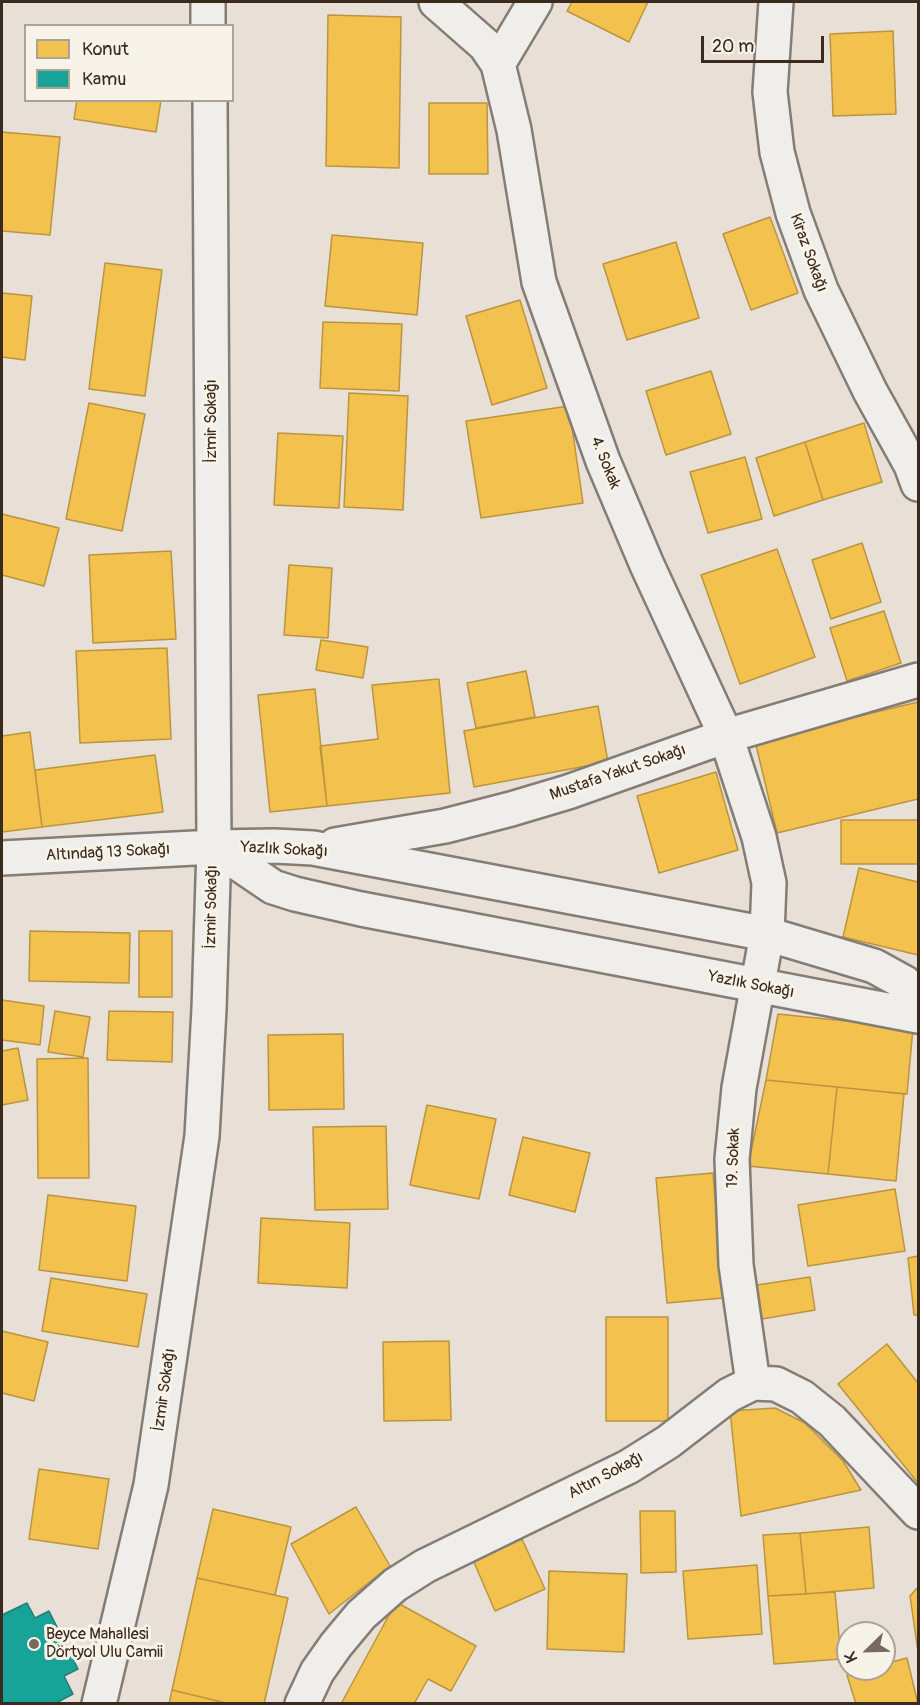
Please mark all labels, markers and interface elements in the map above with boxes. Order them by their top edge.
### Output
legend [24,24,234,102]
scale bar [704,24,827,62]
text: 20 m [712,35,754,58]
text: Konut [82,38,129,61]
text: Kamu [82,68,126,91]
street label: Kiraz Sokağı [785,211,831,295]
street label: İzmir Sokağı [202,379,222,463]
street label: 4. Sokak [586,434,624,492]
street label: Mustafa Yakut Sokağı [547,741,689,805]
street label: Yazlık Sokağı [240,838,328,862]
street label: Altındağ 13 Sokağı [45,840,171,866]
street label: İzmir Sokağı [202,865,222,949]
street label: Yazlık Sokağı [706,967,796,1003]
street label: 19. Sokak [723,1128,745,1188]
street label: İzmir Sokağı [150,1347,180,1433]
street label: Altın Sokağı [565,1448,647,1504]
north arrow [836,1621,896,1681]
place label: Beyce Mahallesi Dörtyol Ulu Camii [46,1625,163,1663]
marker: Beyce Mahallesi Dörtyol Ulu Camii [27,1637,41,1651]
text: K [840,1649,862,1666]

